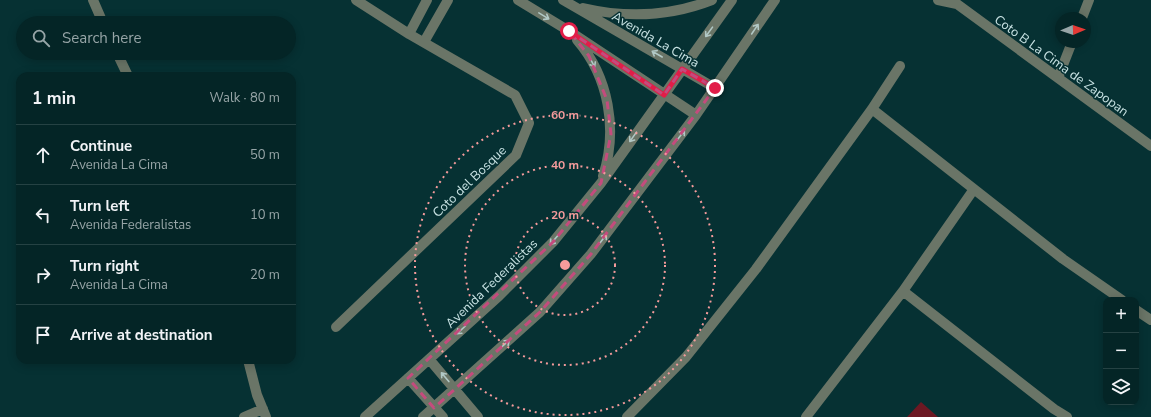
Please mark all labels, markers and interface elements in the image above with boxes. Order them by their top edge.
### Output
street label: Avenida La Cima [609,8,702,72]
street label: Coto B La Cima de Zapopan [991,11,1132,121]
one-way arrow [538,12,550,20]
north arrow [1055,12,1091,48]
search box [16,16,296,60]
route start [560,22,578,40]
one-way arrow [751,24,759,35]
one-way arrow [705,26,713,37]
icon: search [30,27,52,49]
text: Search here [62,28,142,48]
one-way arrow [651,50,663,58]
one-way arrow [589,56,597,68]
route end [706,79,724,97]
text: 1 min [32,87,76,110]
text: Walk · 80 m [209,89,280,107]
text: 60 m [551,107,579,123]
one-way arrow [677,130,685,141]
one-way arrow [629,132,637,143]
text: Continue [70,136,132,156]
street label: Coto del Bosque [429,142,511,222]
icon: ahead [32,144,54,166]
text: 50 m [250,146,280,164]
text: Avenida La Cima [70,156,168,174]
text: 40 m [551,157,579,173]
text: Turn left [70,196,129,216]
icon: left [32,204,54,226]
text: 10 m [250,206,280,224]
text: 20 m [551,207,579,223]
text: Avenida Federalistas [70,216,191,234]
one-way arrow [598,234,607,245]
street label: Avenida Federalistas [442,235,542,332]
one-way arrow [549,235,558,245]
text: Turn right [70,256,139,276]
centre of rings [558,258,572,272]
icon: right [32,264,54,286]
text: 20 m [250,266,280,284]
text: Avenida La Cima [70,276,168,294]
map controls [1103,297,1139,405]
button: + [1103,297,1139,333]
icon: arrive [32,324,54,346]
text: Arrive at destination [70,325,213,345]
one-way arrow [455,326,466,335]
button: − [1103,333,1139,369]
one-way arrow [500,340,510,349]
button: layers [1103,369,1139,405]
one-way arrow [440,372,449,382]

